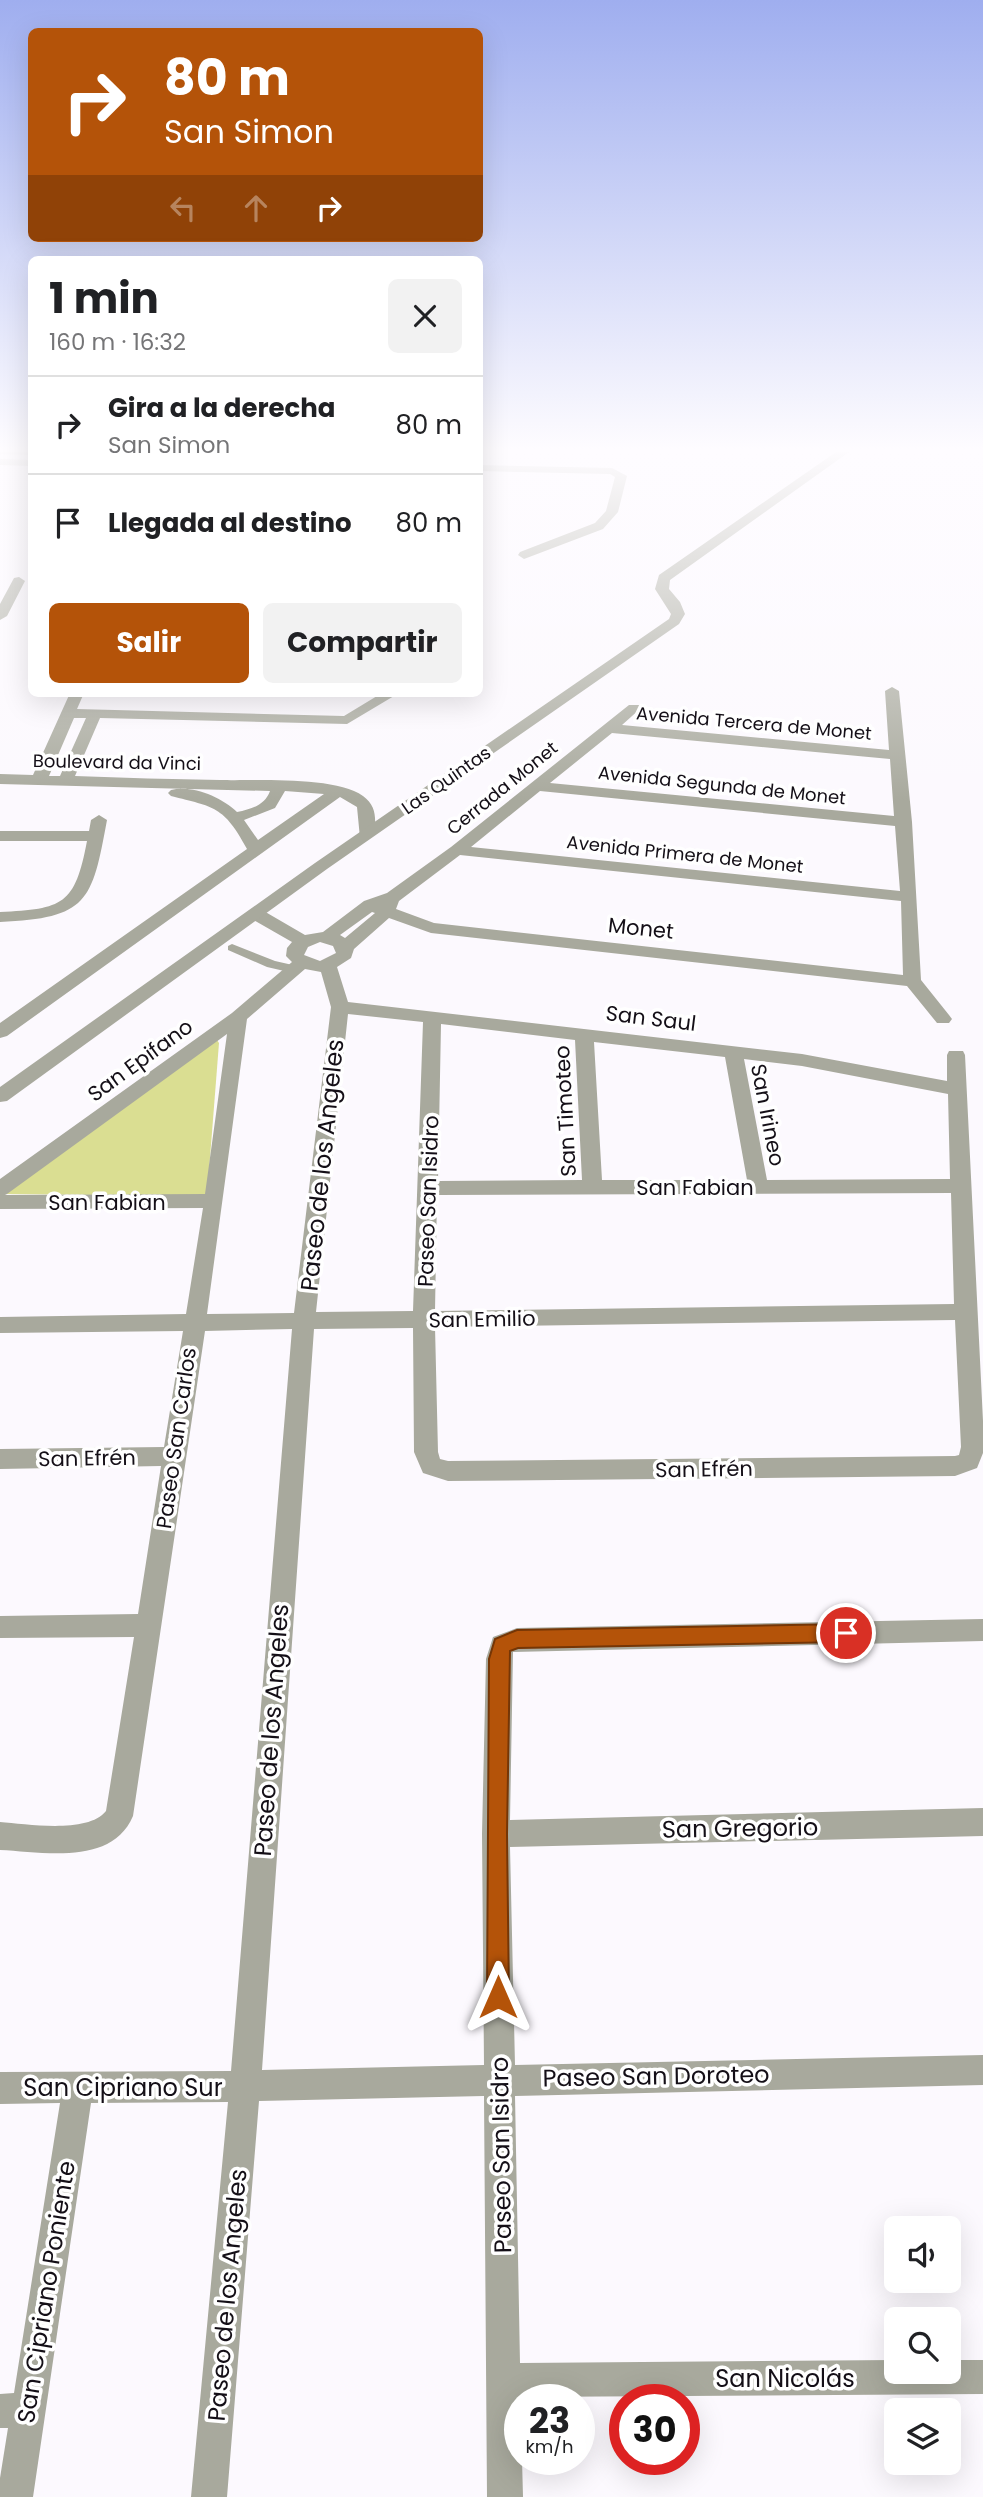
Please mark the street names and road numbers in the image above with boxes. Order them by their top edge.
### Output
street label: Avenida Tercera de Monet [635,700,873,746]
street label: Cerrada Monet [441,735,563,841]
street label: Las Quintas [396,740,496,820]
street label: Boulevard da Vinci [33,748,201,776]
street label: Avenida Segunda de Monet [597,760,847,810]
street label: Avenida Primera de Monet [565,829,805,879]
street label: Monet [607,910,675,946]
street label: San Saul [604,998,698,1038]
street label: San Epifano [81,1012,199,1108]
street label: Paseo de los Angeles [292,1037,352,1293]
street label: San Timoteo [547,1045,583,1177]
street label: San Irineo [744,1061,792,1169]
street label: Paseo San Isidro [411,1115,445,1287]
street label: San Fabian [636,1173,754,1202]
street label: San Fabian [48,1188,166,1217]
street label: San Emilio [428,1304,536,1334]
street label: Paseo San Carlos [149,1345,203,1531]
street label: San Efrén [38,1443,136,1473]
street label: San Efrén [655,1454,753,1484]
street label: Paseo de los Angeles [246,1603,296,1857]
street label: San Gregorio [662,1810,818,1846]
street label: Paseo San Isidro [483,2057,519,2253]
street label: Paseo San Doroteo [542,2058,770,2094]
street label: San Cipriano Sur [23,2071,223,2104]
street label: San Cipriano Poniente [9,2158,83,2426]
street label: Paseo de los Angeles [200,2168,254,2422]
street label: San Nicolás [715,2362,855,2395]

